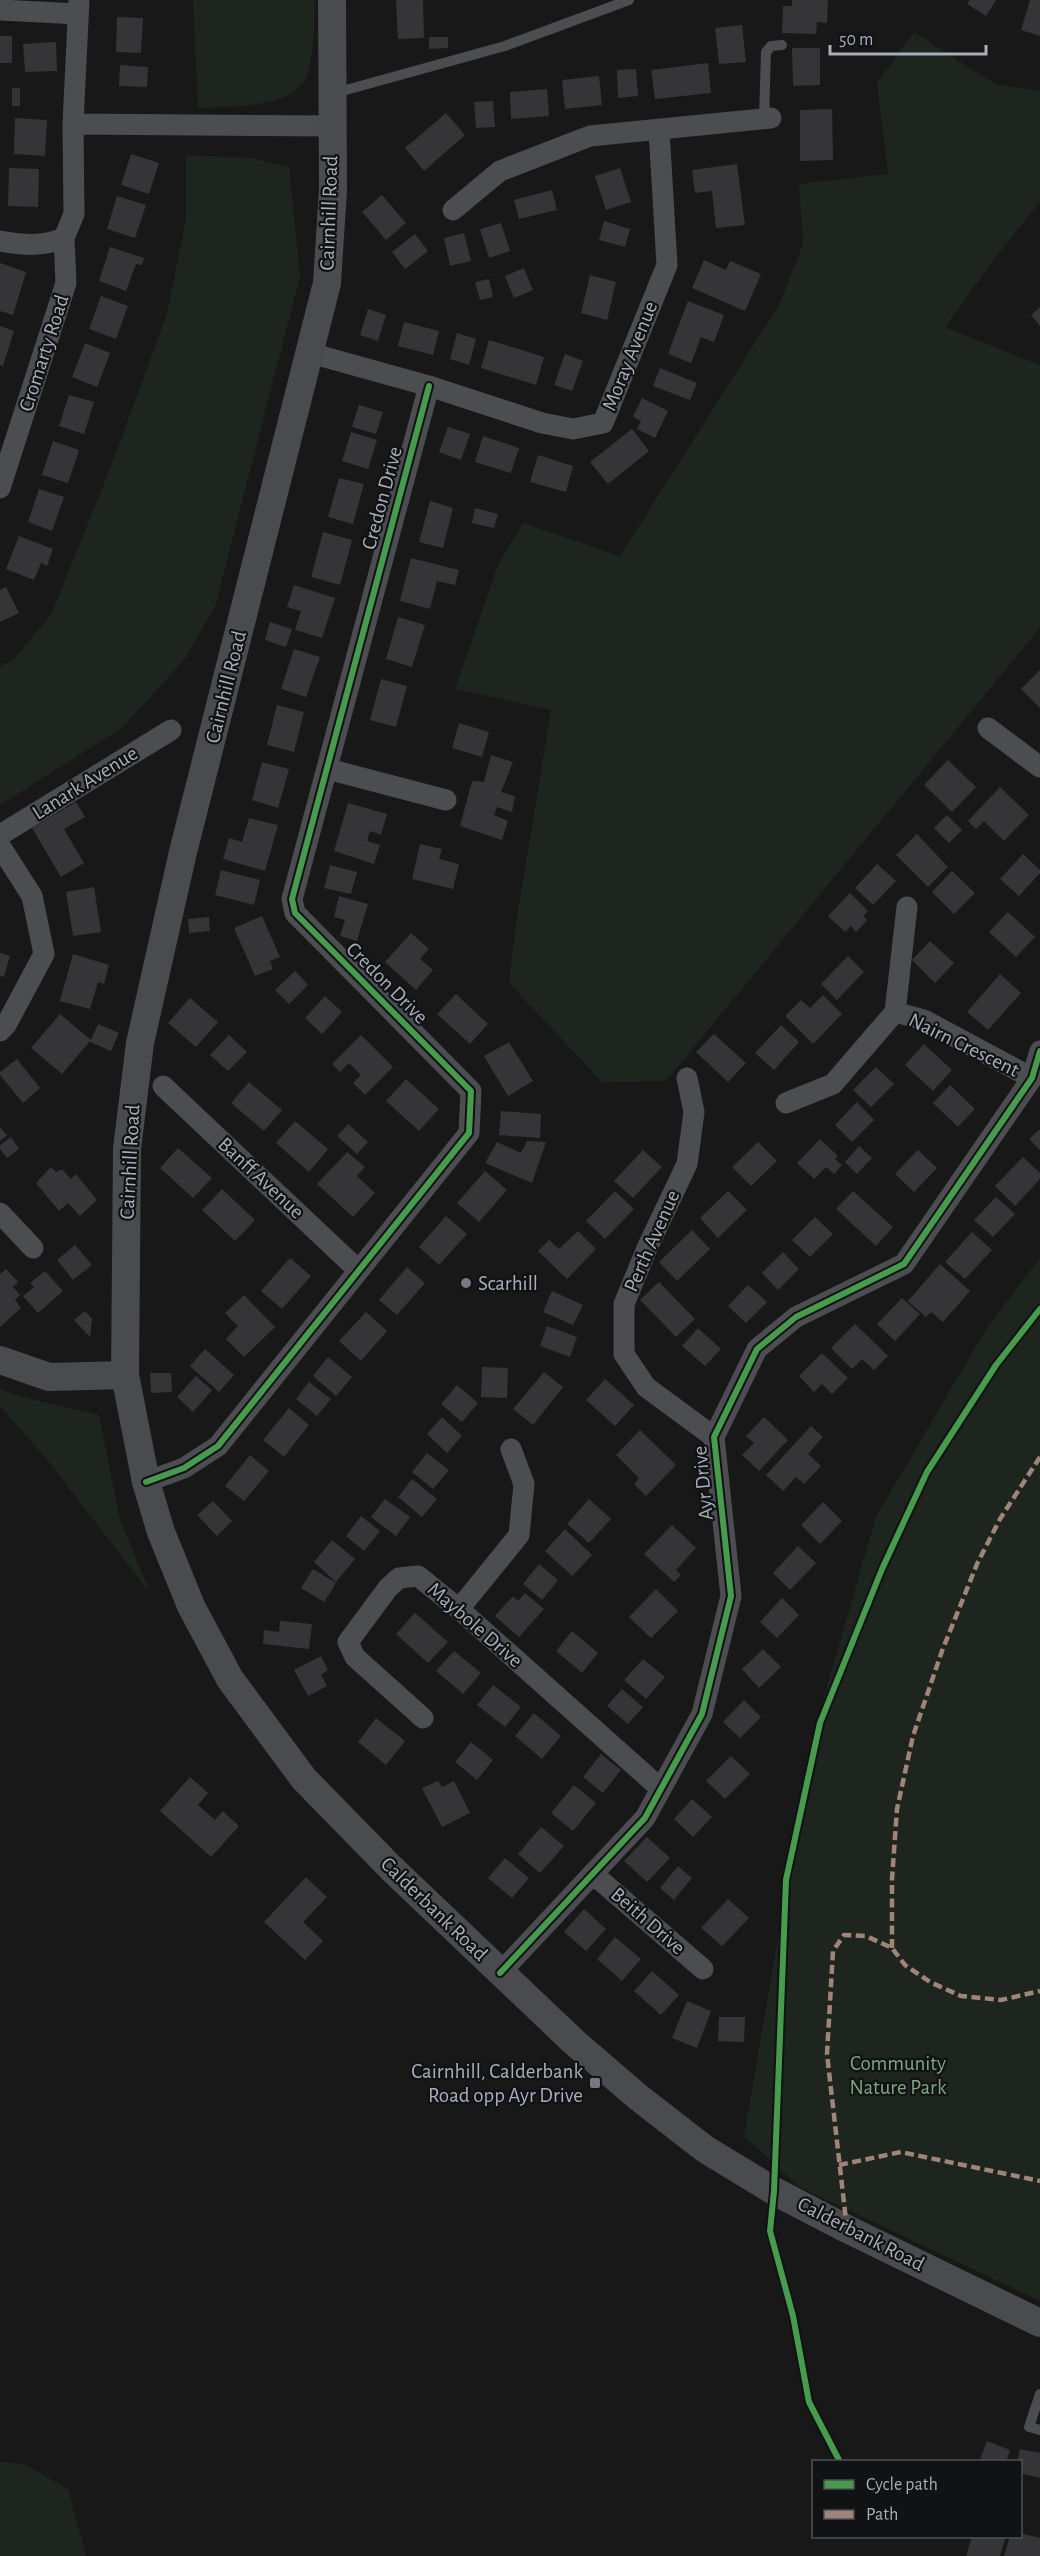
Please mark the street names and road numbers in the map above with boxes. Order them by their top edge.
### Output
street label: Cairnhill Road [317,155,342,271]
street label: Cromarty Road [15,292,73,414]
street label: Moray Avenue [599,298,661,414]
street label: Credon Drive [358,444,406,552]
street label: Cairnhill Road [202,629,250,745]
street label: Lanark Avenue [29,742,141,824]
street label: Credon Drive [342,938,432,1028]
street label: Nairn Crescent [906,1009,1023,1081]
street label: Cairnhill Road [117,1104,143,1220]
street label: Banff Avenue [214,1133,308,1223]
street label: Perth Avenue [620,1187,684,1295]
street label: Ayr Drive [689,1445,717,1521]
street label: Maybole Drive [424,1578,526,1672]
street label: Calderbank Road [377,1853,491,1965]
street label: Beith Drive [607,1883,689,1959]
street label: Calderbank Road [794,2193,928,2275]

